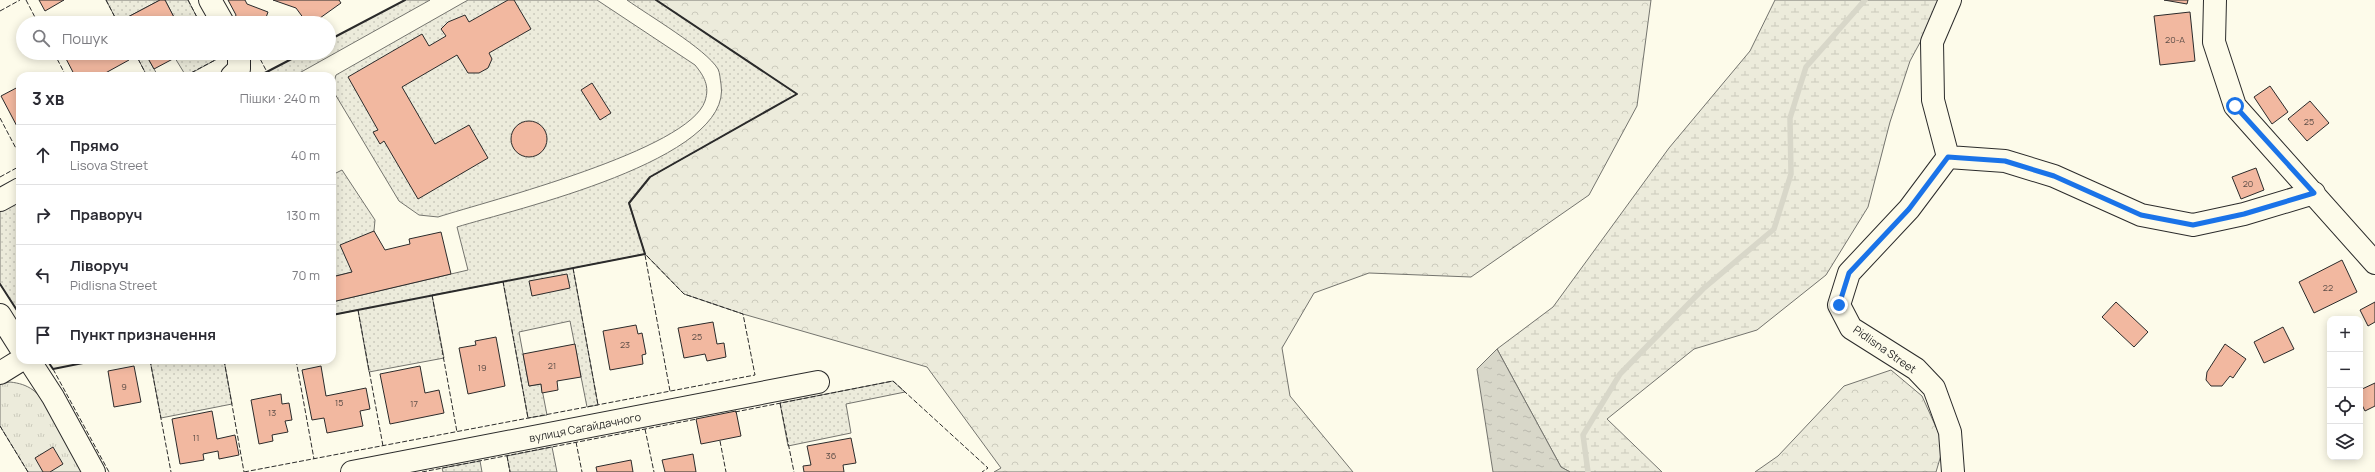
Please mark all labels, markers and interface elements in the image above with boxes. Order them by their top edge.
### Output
search box [16,16,336,60]
icon: search [30,27,52,49]
text: Пошук [62,28,108,49]
house number: 20-А [2165,33,2185,46]
text: 3 хв [32,87,64,110]
text: Пішки · 240 m [240,89,320,107]
route start [2226,97,2244,115]
house number: 25 [2304,115,2314,128]
text: Прямо [70,135,119,156]
icon: ahead [32,144,54,166]
text: 40 m [291,146,320,164]
text: Lisova Street [70,156,148,174]
house number: 20 [2243,177,2253,190]
icon: right [32,204,54,226]
text: Праворуч [70,204,142,225]
text: 130 m [286,206,320,224]
text: Ліворуч [70,255,129,276]
icon: left [32,264,54,286]
text: 70 m [292,266,320,284]
text: Pidlisna Street [70,276,157,294]
house number: 22 [2323,281,2333,294]
route end [1830,296,1848,314]
map controls [2327,316,2363,460]
button: + [2327,316,2363,352]
street label: Pidlisna Street [1850,322,1920,376]
icon: arrive [32,324,54,346]
text: Пункт призначення [70,324,216,345]
house number: 25 [692,330,702,343]
house number: 23 [620,338,630,351]
button: − [2327,352,2363,388]
house number: 21 [548,359,556,372]
house number: 19 [477,361,487,374]
house number: 9 [121,380,127,393]
button: locate [2327,388,2363,424]
house number: 15 [335,396,343,409]
house number: 17 [410,397,418,410]
house number: 13 [268,406,276,419]
street label: вулиця Сагайдачного [528,409,643,445]
button: layers [2327,424,2363,460]
house number: 11 [192,431,200,444]
house number: 36 [826,449,837,462]

